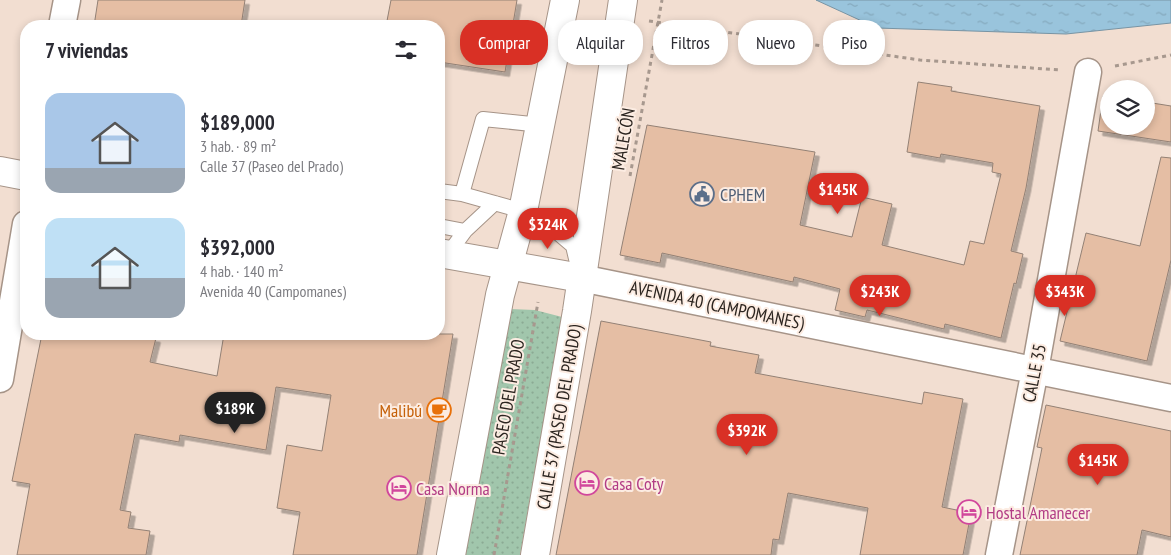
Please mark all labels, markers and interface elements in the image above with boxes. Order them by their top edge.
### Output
chip: Comprar [460,20,548,65]
chip: Alquilar [558,20,643,65]
chip: Filtros [653,20,728,65]
chip: Nuevo [738,20,813,65]
chip: Piso [823,20,885,65]
icon: filters [392,36,420,64]
text: 7 viviendas [45,37,128,64]
map controls [1100,80,1155,135]
button: layers [1100,80,1155,135]
street label: MALECÓN [606,106,640,172]
text: $189,000 [200,109,275,136]
icon: home [85,113,145,173]
text: 3 hab. · 89 m² [200,136,276,156]
text: Calle 37 (Paseo del Prado) [200,156,343,176]
pin: $145K [803,172,873,215]
text: $145K [819,179,857,199]
public building icon: CPHEM [689,181,715,207]
place label: CPHEM [720,183,765,206]
pin: $324K [513,208,583,250]
text: $324K [529,214,567,234]
text: $392,000 [200,234,275,261]
icon: home [85,238,145,298]
text: 4 hab. · 140 m² [200,261,284,281]
pin: $243K [845,274,915,317]
pin: $343K [1030,274,1100,317]
street label: AVENIDA 40 (CAMPOMANES) [628,275,807,335]
text: Avenida 40 (Campomanes) [200,281,346,301]
text: $243K [861,281,899,301]
text: $343K [1046,281,1084,301]
street label: CALLE 37 (PASEO DEL PRADO) [531,322,587,511]
street label: PASEO DEL PRADO [487,337,529,457]
street label: CALLE 35 [1017,342,1051,404]
pin: $189K [200,392,270,434]
cafe icon: Malibú [426,397,452,423]
text: $189K [216,398,254,418]
place label: Malibú [380,399,422,422]
pin: $392K [712,414,782,456]
text: $392K [728,420,766,440]
pin: $145K [1063,444,1133,486]
text: $145K [1079,450,1117,470]
hotel icon: Casa Coty [574,470,600,496]
place label: Casa Coty [604,472,664,495]
hotel icon: Casa Norma [386,475,412,501]
place label: Casa Norma [416,477,490,500]
hotel icon: Hostal Amanecer [956,499,982,525]
place label: Hostal Amanecer [986,501,1090,524]

